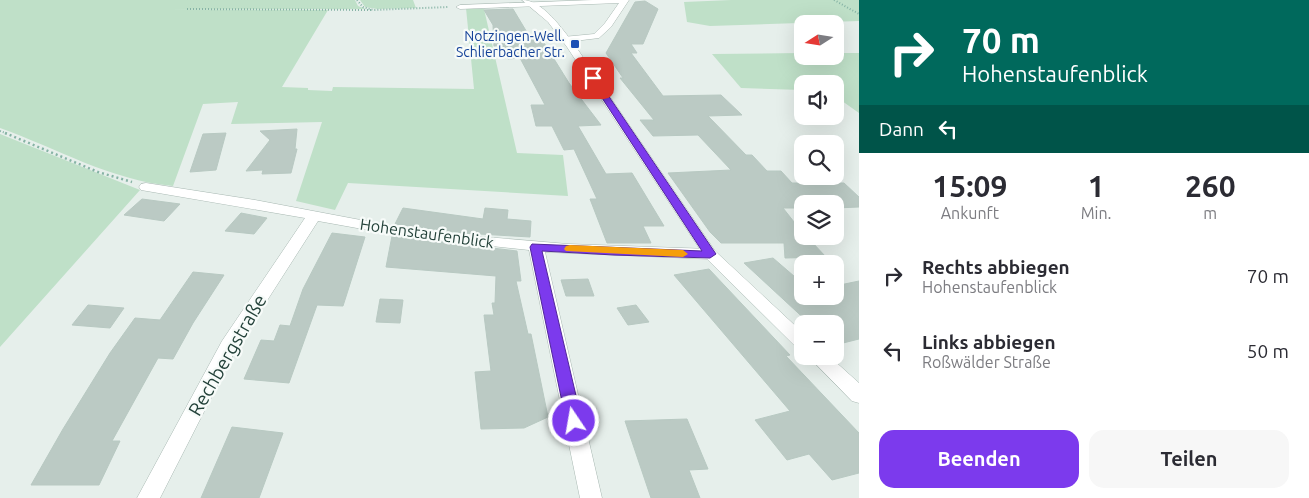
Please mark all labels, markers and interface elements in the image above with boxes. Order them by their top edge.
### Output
north arrow [794,15,844,65]
map controls [794,15,844,365]
icon: right [879,20,944,85]
text: 70 m [962,20,1040,60]
place label: Notzingen-Well. Schlierbacher Str. [456,28,565,60]
marker: Notzingen-Well. Schlierbacher Str. [569,38,581,50]
pin [572,57,614,99]
text: Hohenstaufenblick [962,61,1148,86]
icon: arrive [579,64,607,92]
button: sound [794,75,844,125]
icon: left [934,115,962,143]
text: Dann [879,118,924,140]
button: search [794,135,844,185]
text: 15:09 [932,169,1007,203]
text: 1 [1088,169,1105,203]
text: 260 [1185,169,1236,203]
button: layers [794,195,844,245]
text: Ankunft [941,204,999,222]
text: Min. [1081,204,1112,222]
text: m [1203,204,1217,222]
street label: Hohenstaufenblick [359,215,495,251]
button: + [794,255,844,305]
text: Rechts abbiegen [922,256,1070,278]
icon: right [879,262,907,290]
text: 70 m [1247,265,1289,287]
text: Hohenstaufenblick [922,278,1057,296]
street label: Rechbergstraße [183,290,271,420]
button: − [794,315,844,365]
text: Links abbiegen [922,331,1056,353]
icon: left [879,337,907,365]
text: 50 m [1247,340,1289,362]
text: Roßwälder Straße [922,353,1051,371]
position arrow [547,394,599,446]
button: Beenden [879,430,1079,488]
button: Teilen [1089,430,1289,488]

